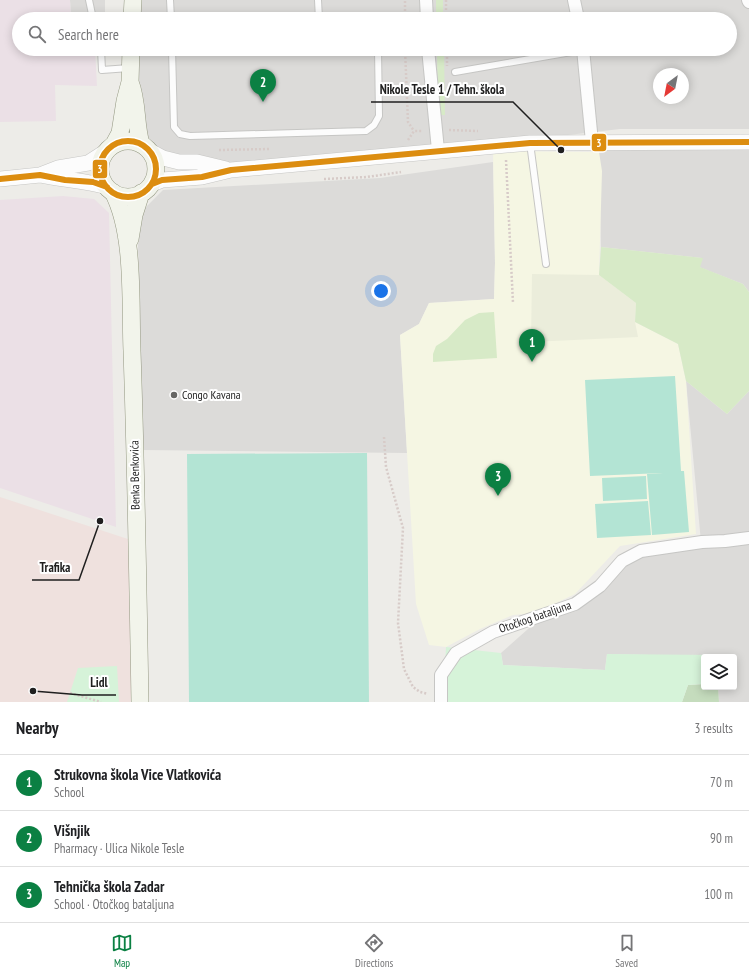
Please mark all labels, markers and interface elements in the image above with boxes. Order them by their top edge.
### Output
search box [12,12,737,56]
icon: search [26,23,48,45]
text: Search here [58,25,119,44]
north arrow [653,68,689,104]
pin: 2 [250,69,276,102]
callout: Nikole Tesle 1 / Tehn. škola [371,77,513,102]
text: Nikole Tesle 1 / Tehn. škola [380,81,504,98]
line badge: 3 [591,133,607,152]
text: 3 [596,136,602,150]
line badge: 3 [92,159,108,179]
text: 3 [97,162,103,176]
your location [371,281,391,301]
pin: 1 [519,329,545,362]
place label: Congo Kavana [182,387,241,402]
marker: Congo Kavana [169,390,179,400]
street label: Benka Benkovića [126,440,143,510]
pin: 3 [485,463,511,496]
callout: Trafika [32,555,79,580]
text: Trafika [40,559,70,576]
street label: Otočkog bataljuna [497,597,573,636]
map controls [701,654,737,690]
button: layers [701,654,737,690]
callout: Lidl [82,670,116,695]
text: Lidl [90,674,109,691]
text: Nearby [16,717,59,739]
text: 3 results [694,720,733,737]
text: Strukovna škola Vice Vlatkovića [54,765,221,784]
text: 1 [26,774,32,791]
text: 70 m [710,774,733,791]
text: School [54,784,84,801]
text: Višnjik [54,821,90,840]
text: 2 [26,830,32,847]
text: 90 m [710,830,733,847]
text: Pharmacy · Ulica Nikole Tesle [54,840,184,857]
text: Tehnička škola Zadar [54,877,164,896]
text: 3 [26,886,32,903]
text: 100 m [704,886,733,903]
text: School · Otočkog bataljuna [54,896,174,913]
tab: Map [111,932,133,970]
tab: Directions [355,932,393,970]
tab: Saved [615,932,638,970]

